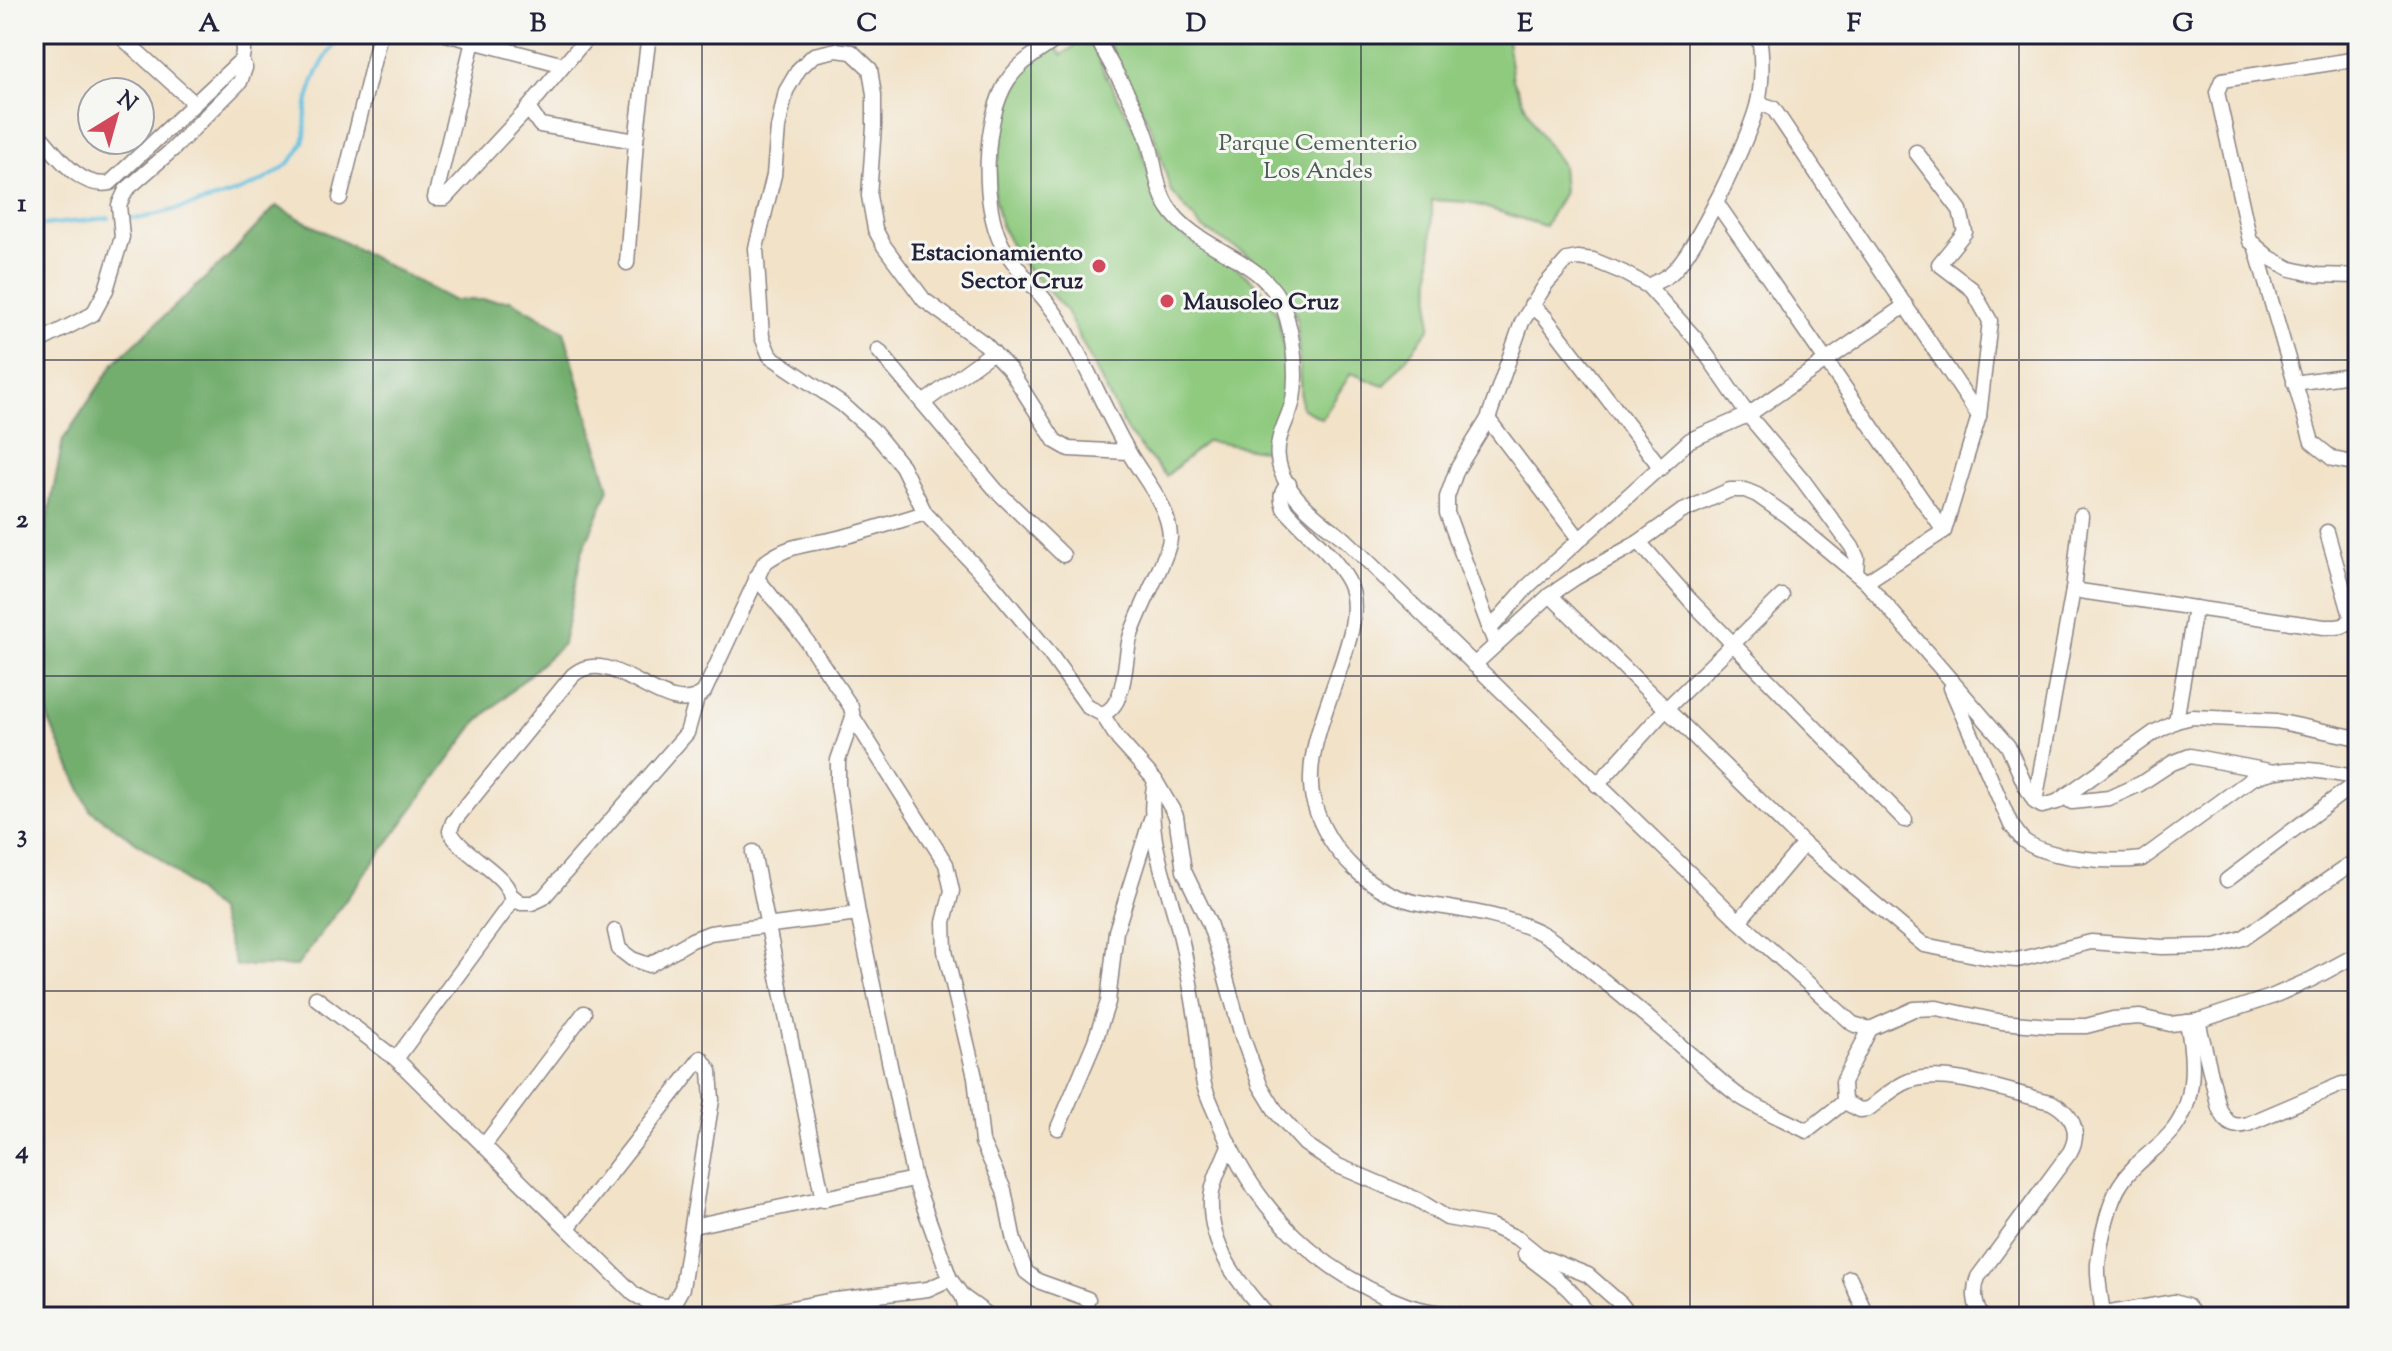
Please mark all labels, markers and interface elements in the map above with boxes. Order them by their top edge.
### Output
text: A [198,6,220,43]
text: B [530,6,547,43]
text: C [857,6,877,43]
text: D [1186,6,1206,43]
text: E [1517,6,1533,43]
text: F [1847,6,1862,43]
text: G [2172,6,2194,43]
north arrow [76,76,156,156]
text: N [110,84,143,121]
park label: Parque Cementerio Los Andes [1218,127,1418,189]
text: 1 [18,186,27,223]
place label: Estacionamiento Sector Cruz [911,237,1083,299]
marker: Estacionamiento Sector Cruz [1090,257,1108,275]
place label: Mausoleo Cruz [1183,286,1339,320]
marker: Mausoleo Cruz [1158,292,1176,310]
text: 2 [16,502,29,539]
text: 3 [17,817,27,854]
text: 4 [14,1133,29,1170]

